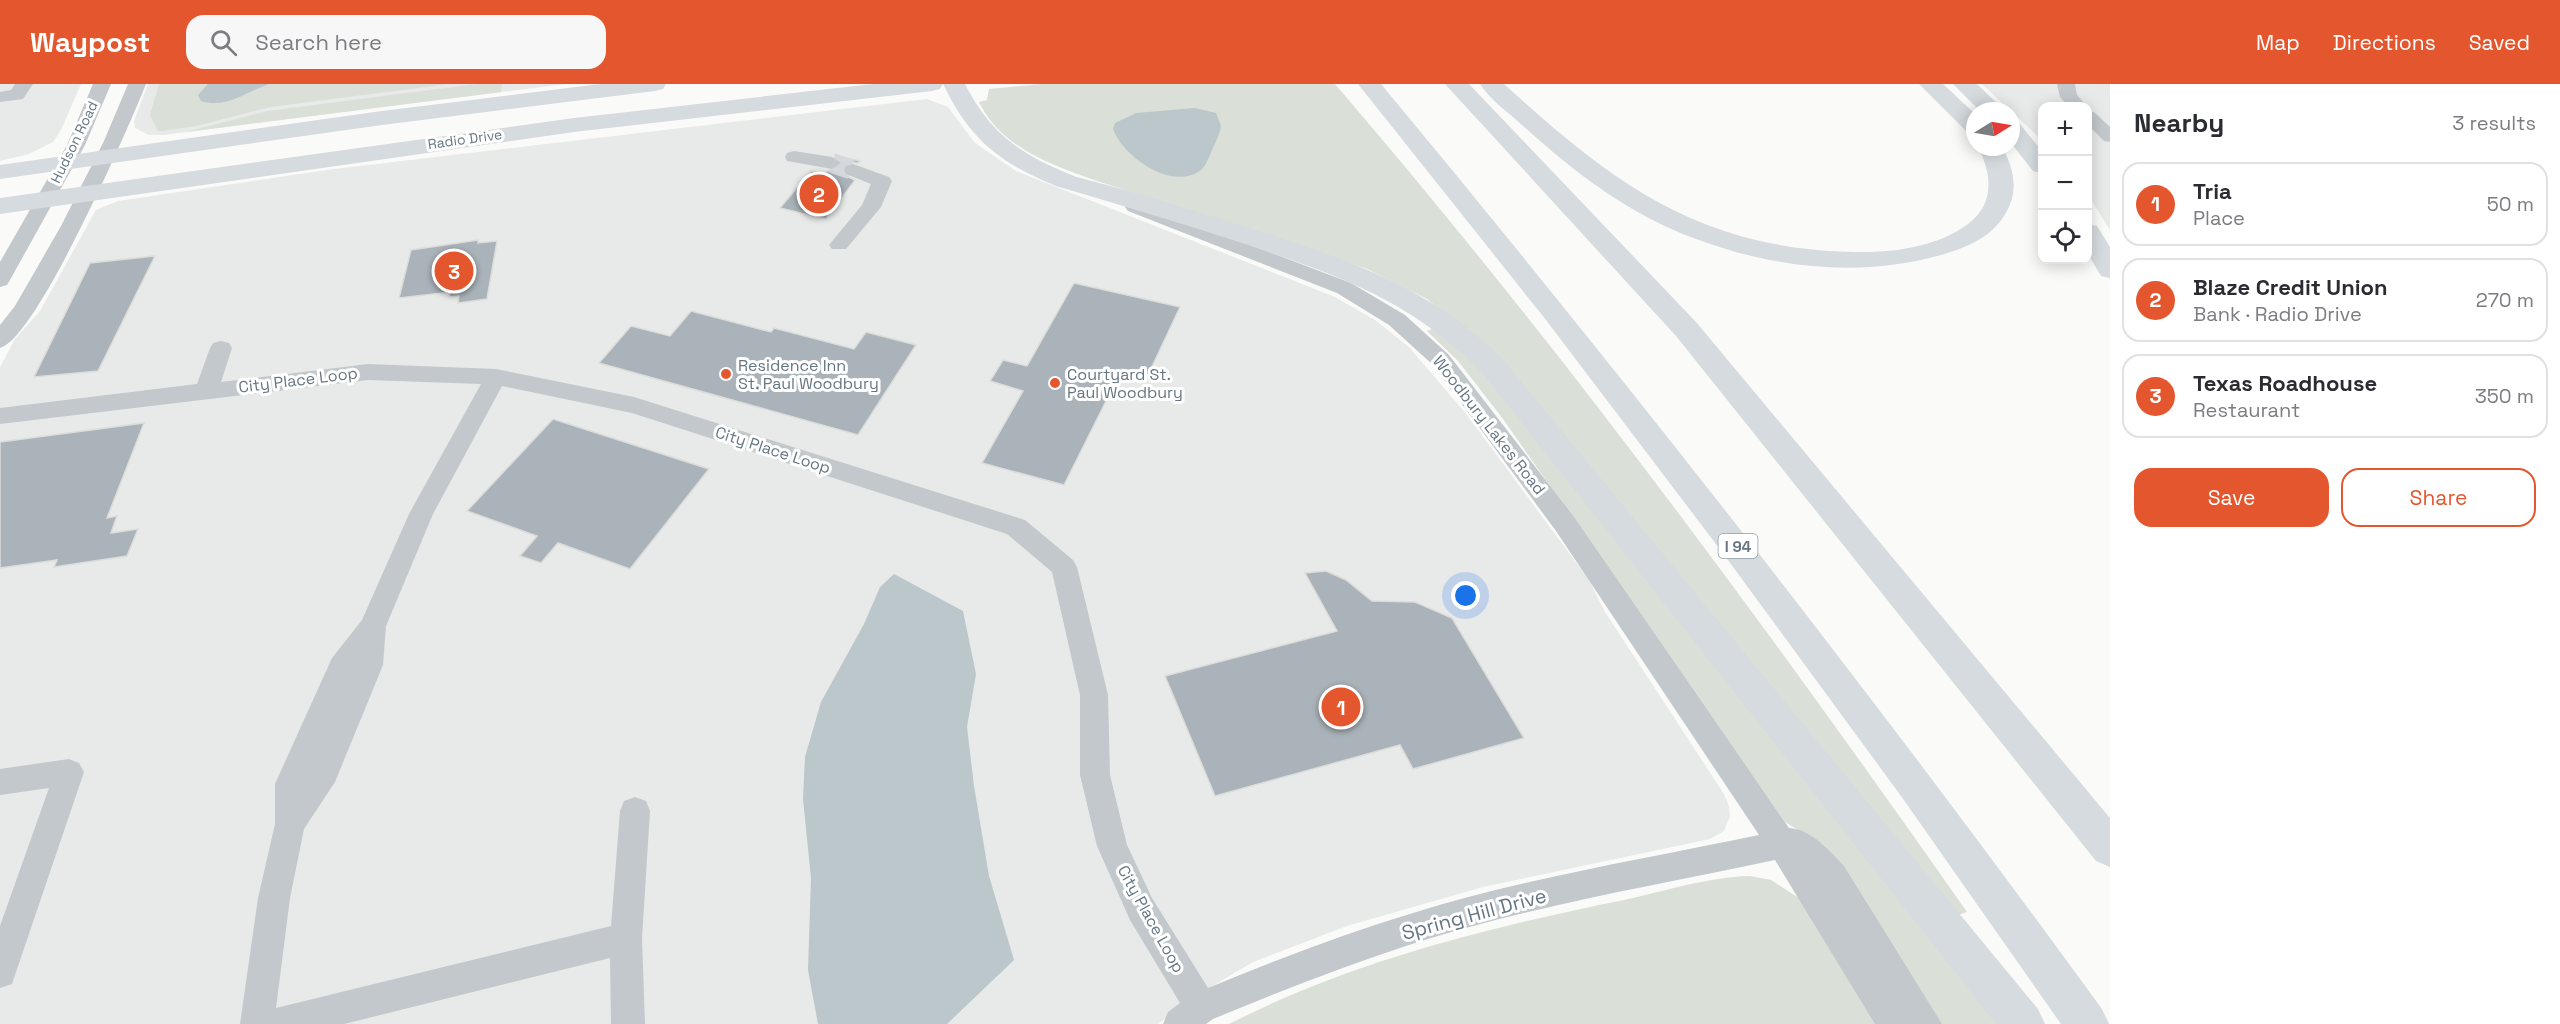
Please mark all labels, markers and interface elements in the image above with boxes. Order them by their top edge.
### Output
search box [186,15,606,69]
text: Waypost [30,24,150,60]
icon: search [207,26,240,59]
text: Search here [255,28,382,56]
text: Map [2256,29,2300,56]
text: Directions [2333,29,2436,56]
text: Saved [2469,29,2530,56]
street label: Hudson Road [46,98,102,186]
north arrow [1966,102,2020,156]
map controls [2038,102,2092,264]
button: + [2038,102,2092,156]
text: Nearby [2134,106,2224,140]
text: 3 results [2452,110,2536,136]
street label: Radio Drive [427,125,503,153]
button: − [2038,156,2092,210]
pin: 2 [800,172,838,216]
text: Tria [2193,177,2232,205]
text: 1 [2151,191,2160,217]
text: 50 m [2487,191,2534,217]
text: Place [2193,205,2245,231]
button: locate [2038,210,2092,264]
pin: 3 [434,248,474,294]
text: Blaze Credit Union [2193,273,2388,301]
text: 2 [2150,287,2161,313]
text: 270 m [2476,287,2534,313]
text: Bank · Radio Drive [2193,301,2362,327]
street label: Woodbury Lakes Road [1428,351,1550,499]
place label: Residence Inn St. Paul Woodbury [738,355,879,394]
street label: City Place Loop [237,362,359,398]
place label: Courtyard St. Paul Woodbury [1067,364,1183,403]
marker: Residence Inn St. Paul Woodbury [719,367,733,381]
text: Texas Roadhouse [2193,369,2377,397]
marker: Courtyard St. Paul Woodbury [1048,376,1062,390]
text: 3 [2149,383,2162,409]
text: 350 m [2475,383,2534,409]
text: Restaurant [2193,397,2300,423]
street label: City Place Loop [713,421,833,479]
button: Save [2134,468,2329,527]
button: Share [2341,468,2536,527]
road number: I 94 [1718,534,1758,558]
your location [1451,581,1480,610]
pin: 1 [1322,684,1360,730]
street label: City Place Loop [1113,861,1189,977]
street label: Spring Hill Drive [1399,882,1549,946]

